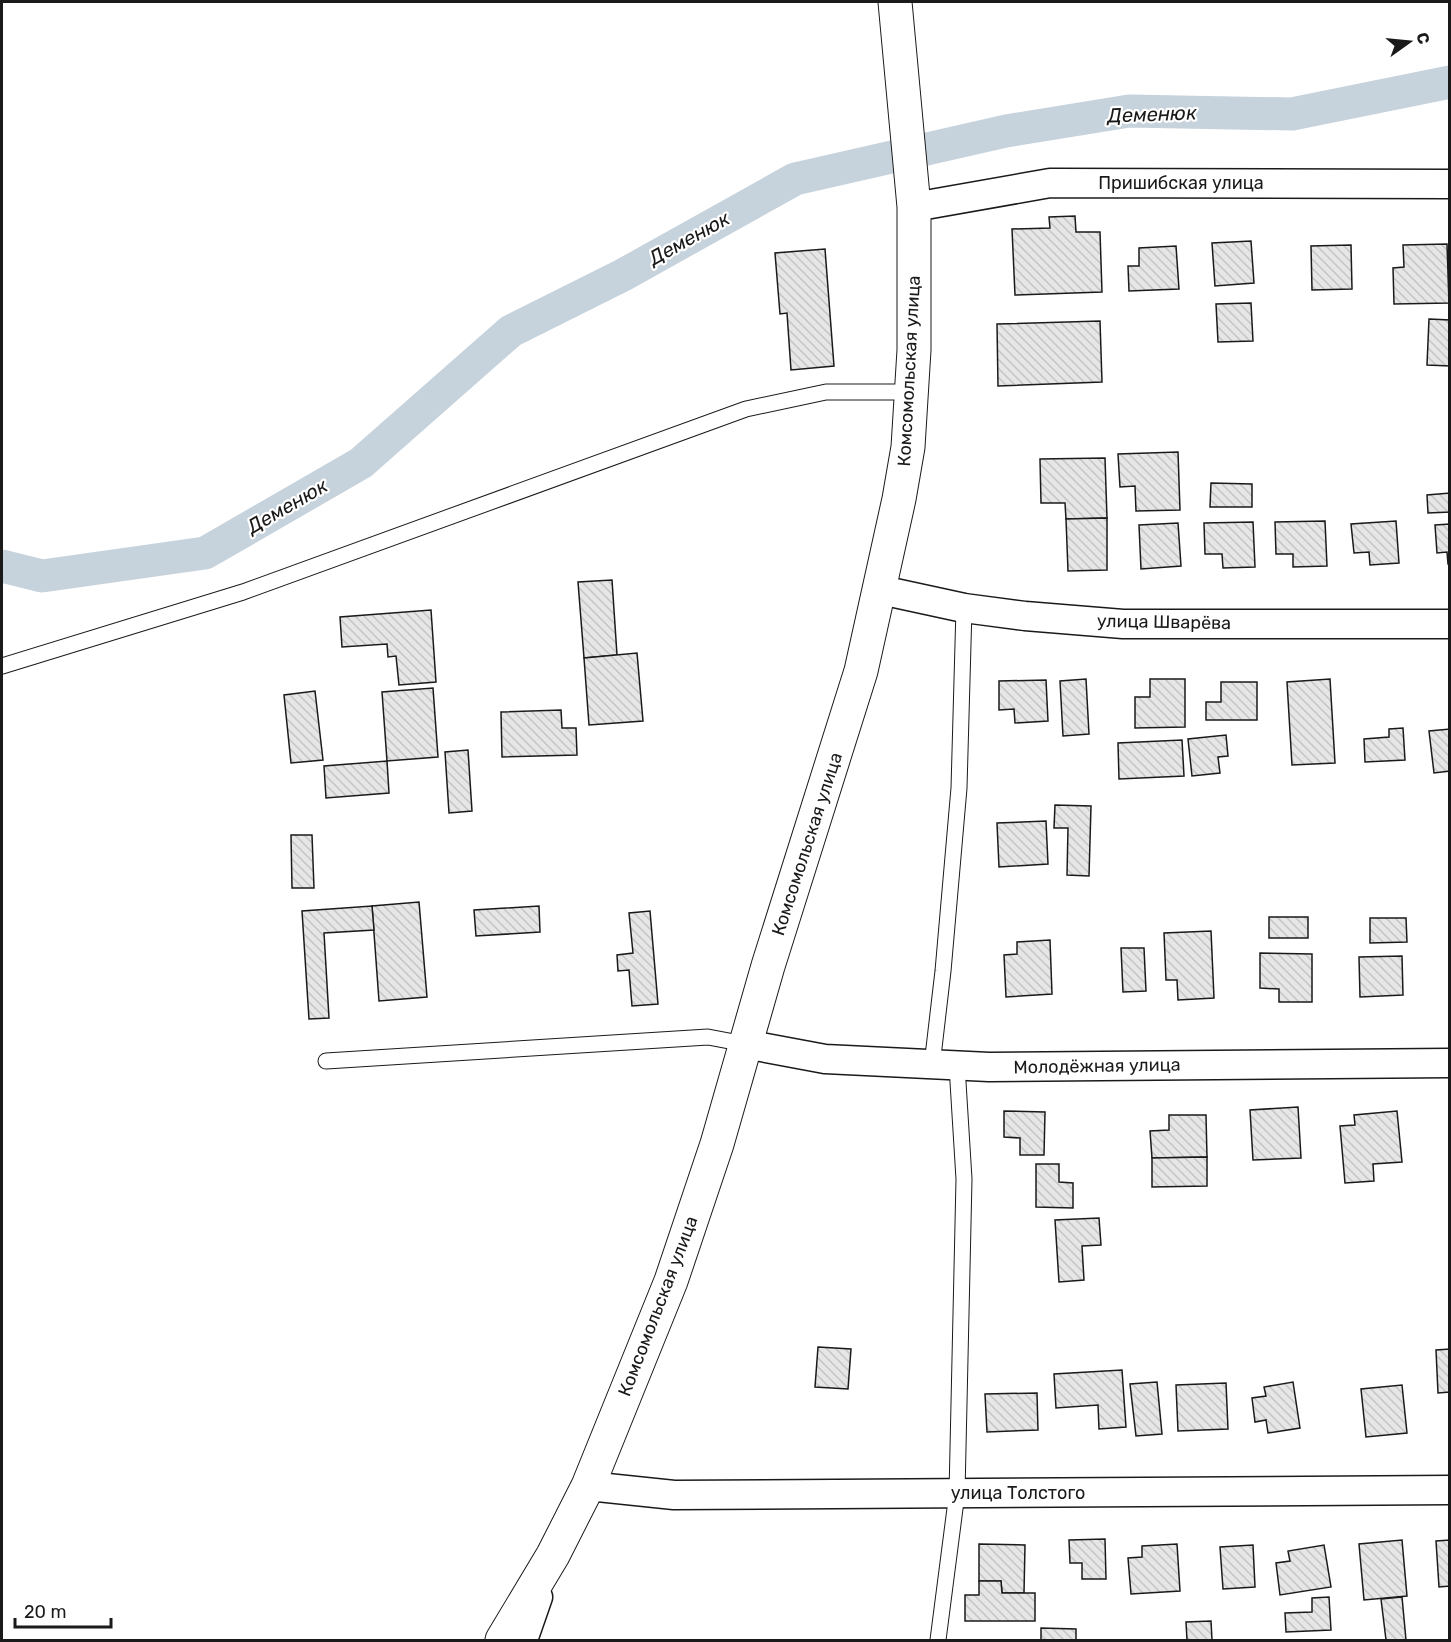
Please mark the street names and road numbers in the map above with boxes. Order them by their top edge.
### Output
street label: Пришибская улица [1098,172,1264,194]
street label: Комсомольская улица [893,275,925,467]
street label: улица Шварёва [1097,610,1231,634]
street label: Комсомольская улица [767,750,847,938]
street label: Молодёжная улица [1013,1054,1181,1078]
street label: Комсомольская улица [613,1213,703,1399]
street label: улица Толстого [951,1482,1085,1504]

